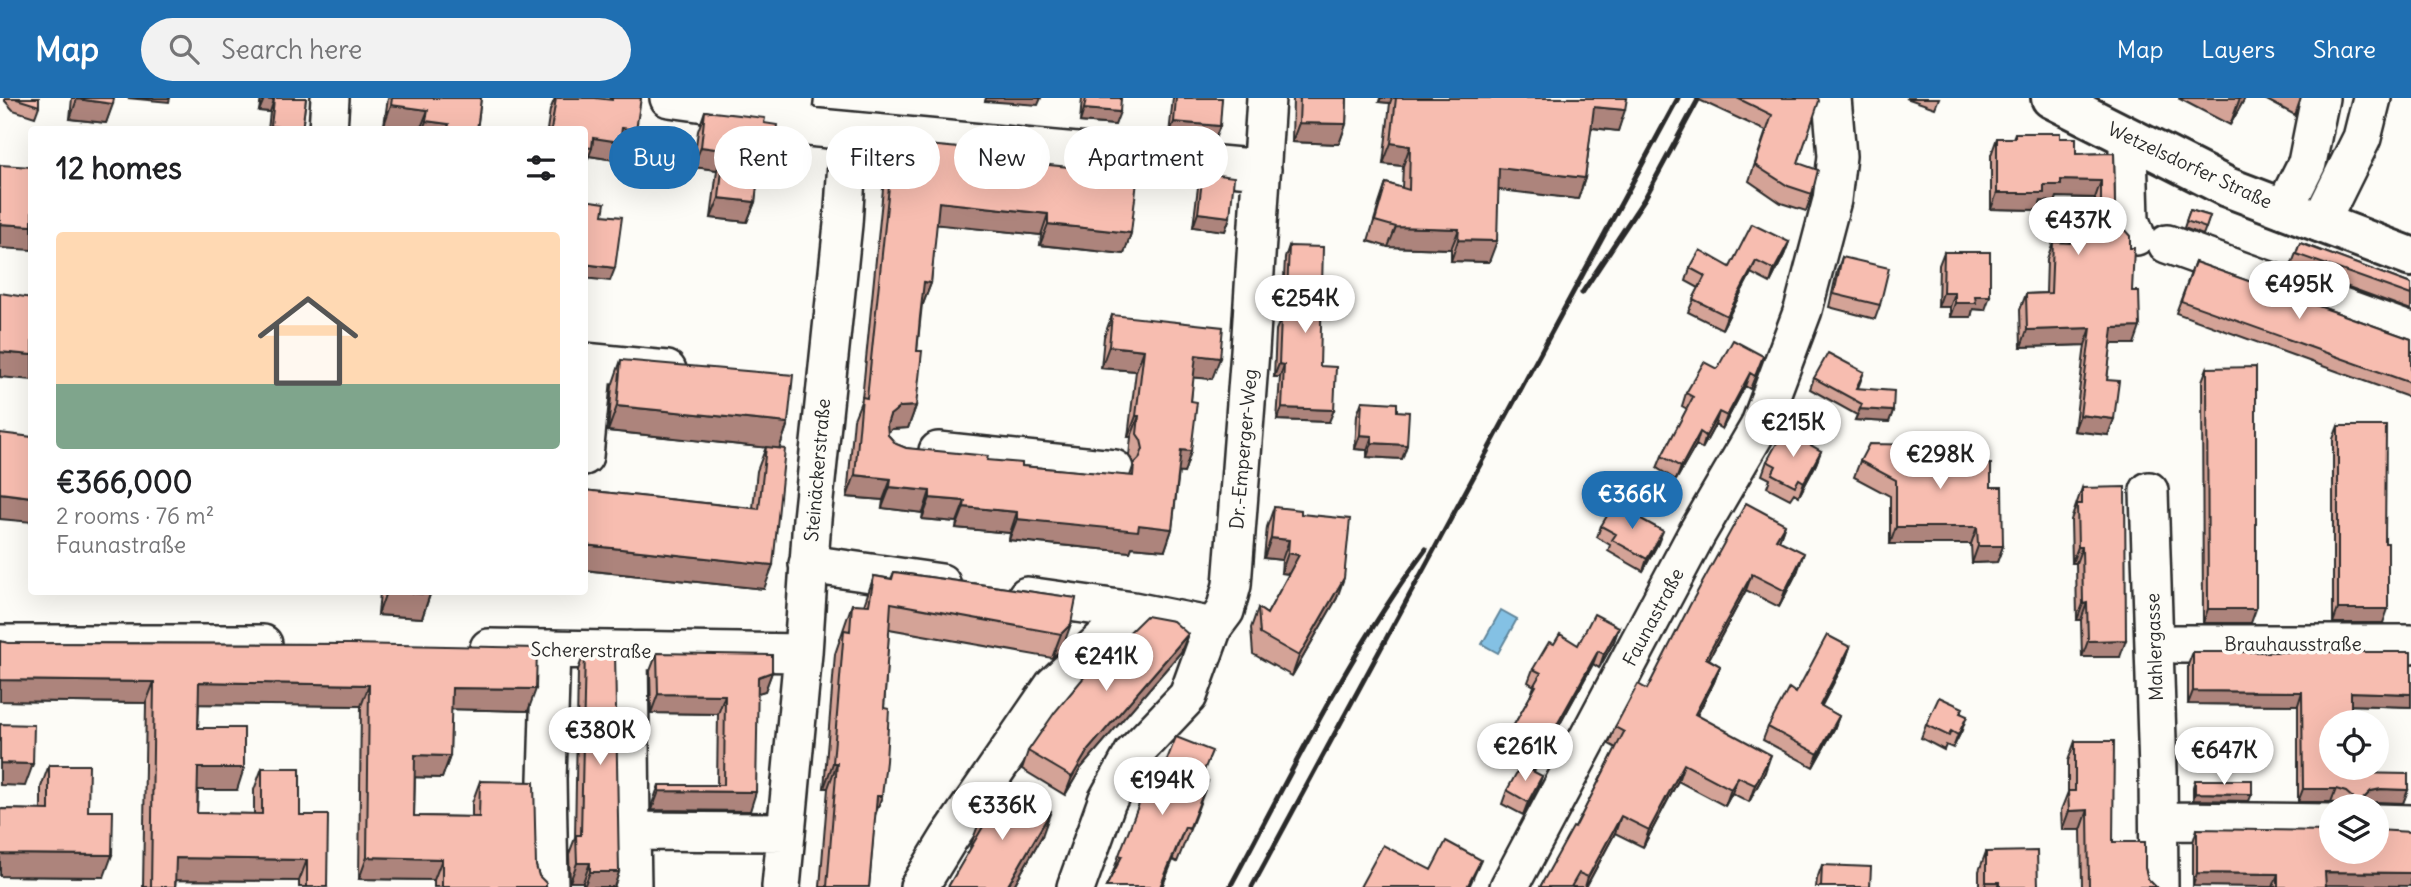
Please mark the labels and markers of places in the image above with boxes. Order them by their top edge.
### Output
pin: €437K [2029,198,2127,257]
pin: €495K [2250,262,2348,321]
pin: €254K [1256,275,1354,335]
pin: €215K [1744,400,1842,459]
pin: €298K [1891,432,1989,491]
pin: €366K [1583,472,1681,531]
pin: €241K [1057,634,1155,693]
pin: €380K [551,708,649,767]
pin: €261K [1476,724,1574,783]
pin: €647K [2175,728,2273,787]
pin: €194K [1113,758,1211,817]
pin: €336K [953,782,1051,842]

